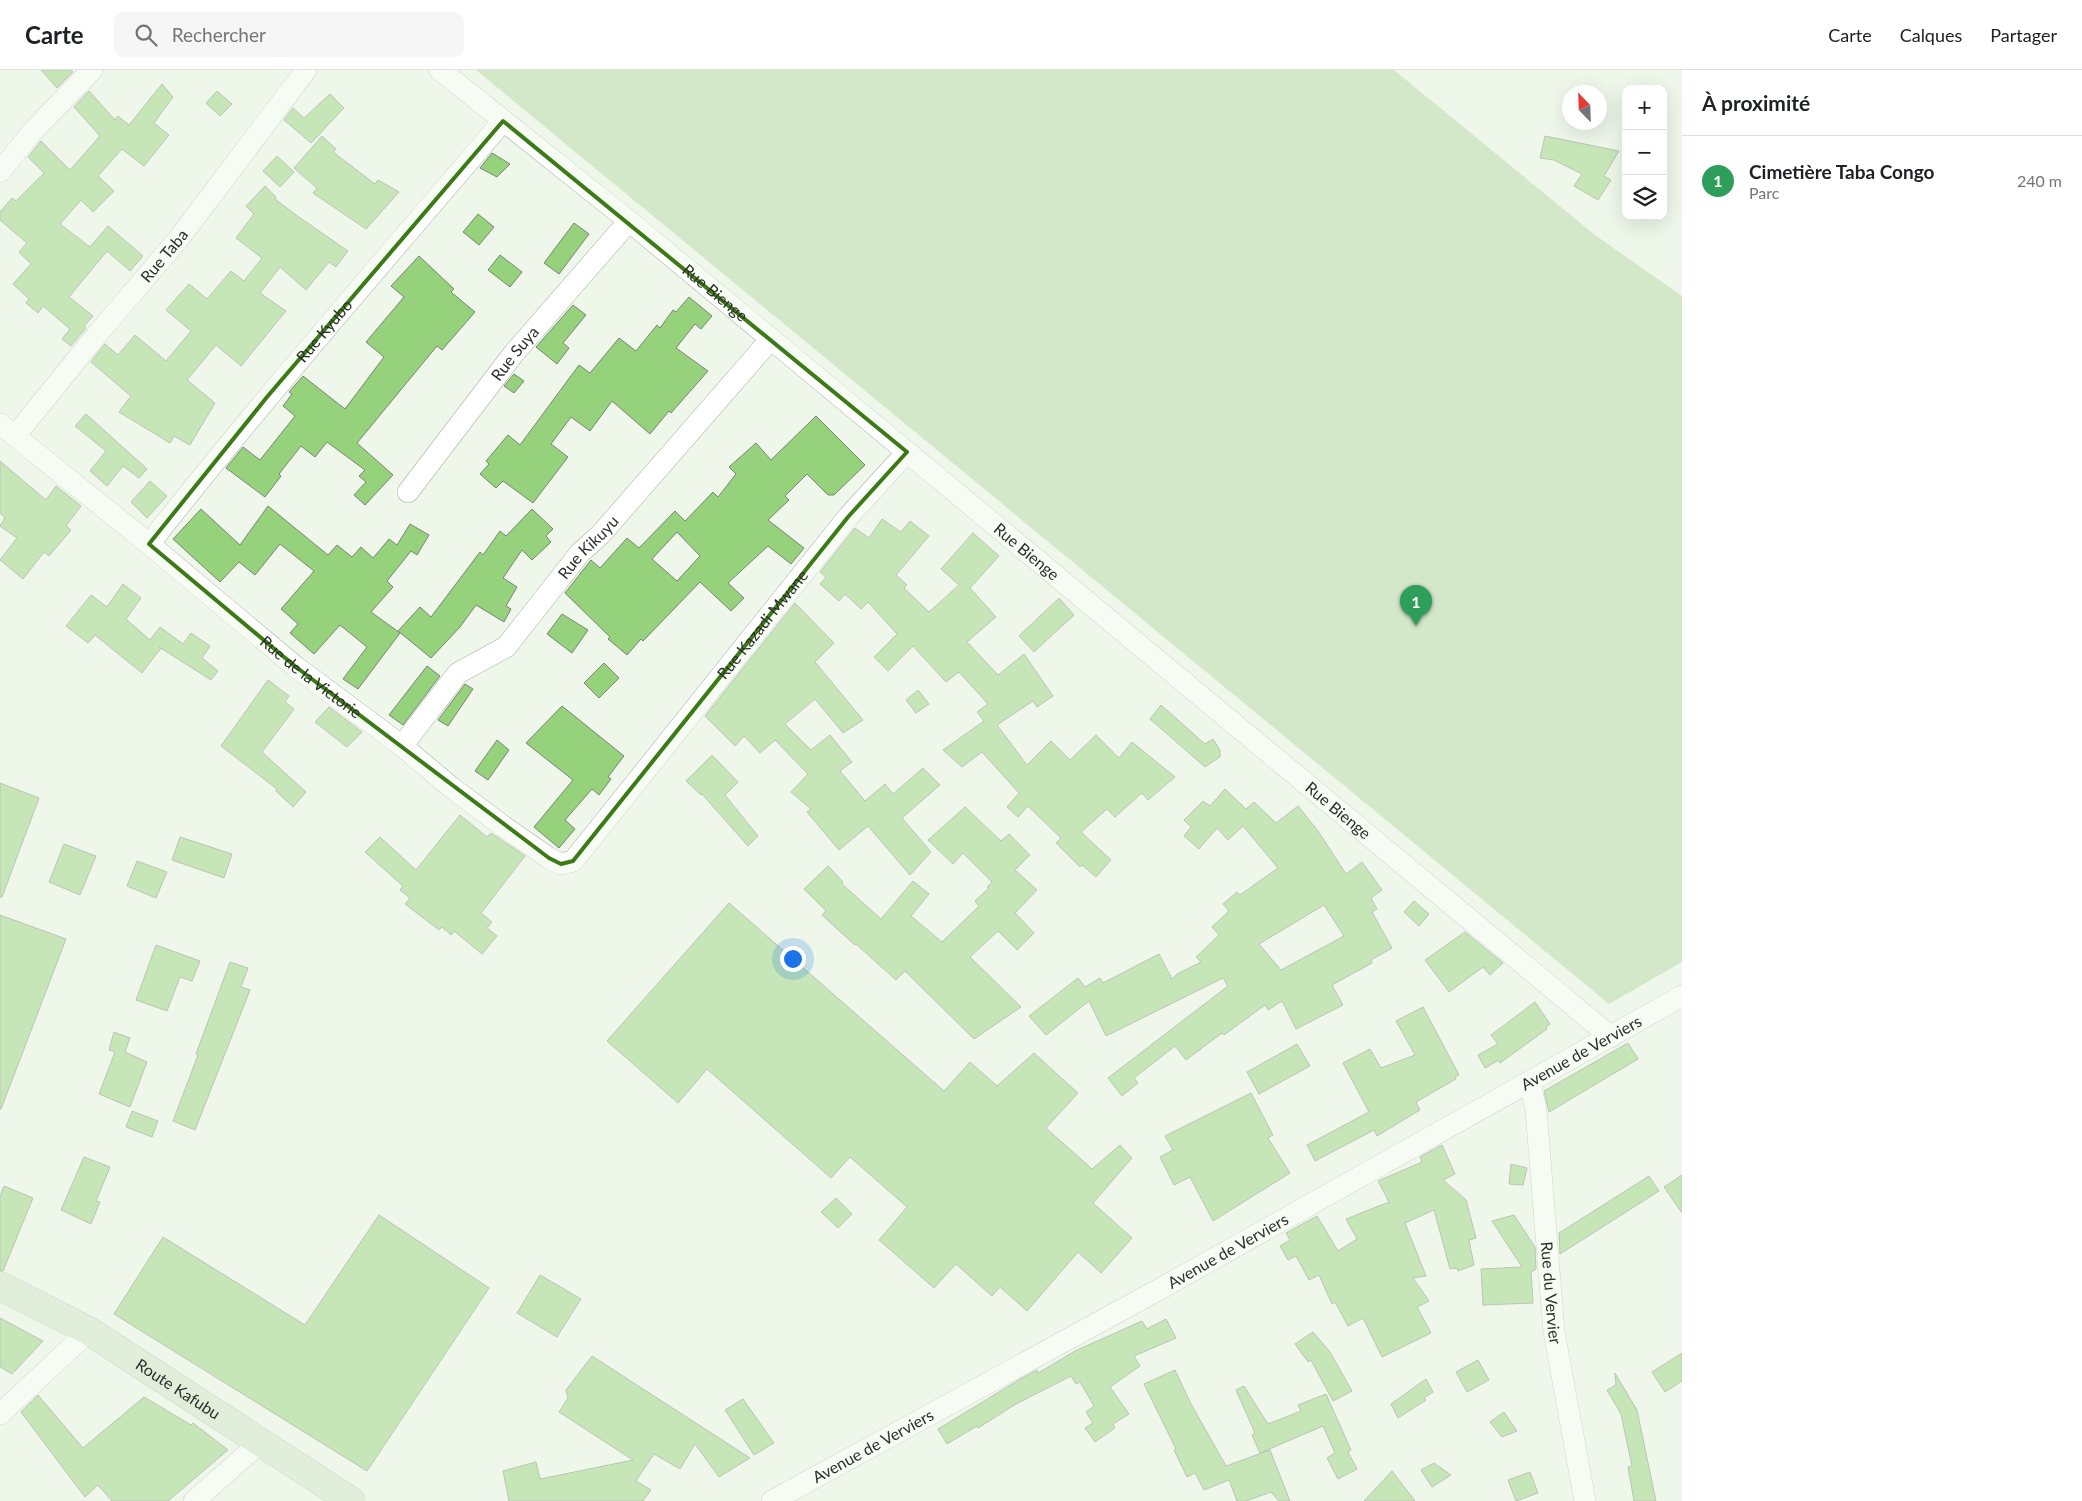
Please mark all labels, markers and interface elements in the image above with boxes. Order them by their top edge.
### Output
search box [114,12,464,57]
text: Carte [25,20,84,49]
icon: search [132,21,160,49]
text: Rechercher [172,23,266,46]
text: Carte [1828,24,1872,46]
text: Calques [1900,24,1962,46]
text: Partager [1990,24,2057,46]
north arrow [1562,85,1607,130]
map controls [1622,85,1667,220]
button: + [1622,85,1667,130]
text: À proximité [1702,90,1810,115]
button: − [1622,130,1667,175]
text: Cimetière Taba Congo [1749,160,1935,183]
text: 1 [1713,171,1723,190]
text: 240 m [2017,171,2062,190]
button: layers [1622,175,1667,220]
text: Parc [1749,183,1779,202]
street label: Rue Taba [136,225,191,286]
street label: Rue Bienge [679,260,752,325]
street label: Rue Kyubo [292,295,356,366]
street label: Rue Suya [487,322,542,384]
street label: Rue Kikuyu [553,511,622,582]
street label: Rue Bienge [990,518,1064,584]
street label: Rue Kazadi Mwane [713,566,811,682]
pin: 1 [1400,585,1432,626]
street label: Rue de la Victorie [257,631,366,722]
street label: Rue Bienge [1302,777,1375,843]
your location [780,946,806,972]
street label: Avenue de Verviers [1517,1011,1645,1094]
street label: Avenue de Verviers [1164,1209,1291,1292]
street label: Rue du Vervier [1538,1241,1566,1346]
street label: Route Kafubu [133,1354,224,1423]
street label: Avenue de Verviers [809,1405,937,1486]

